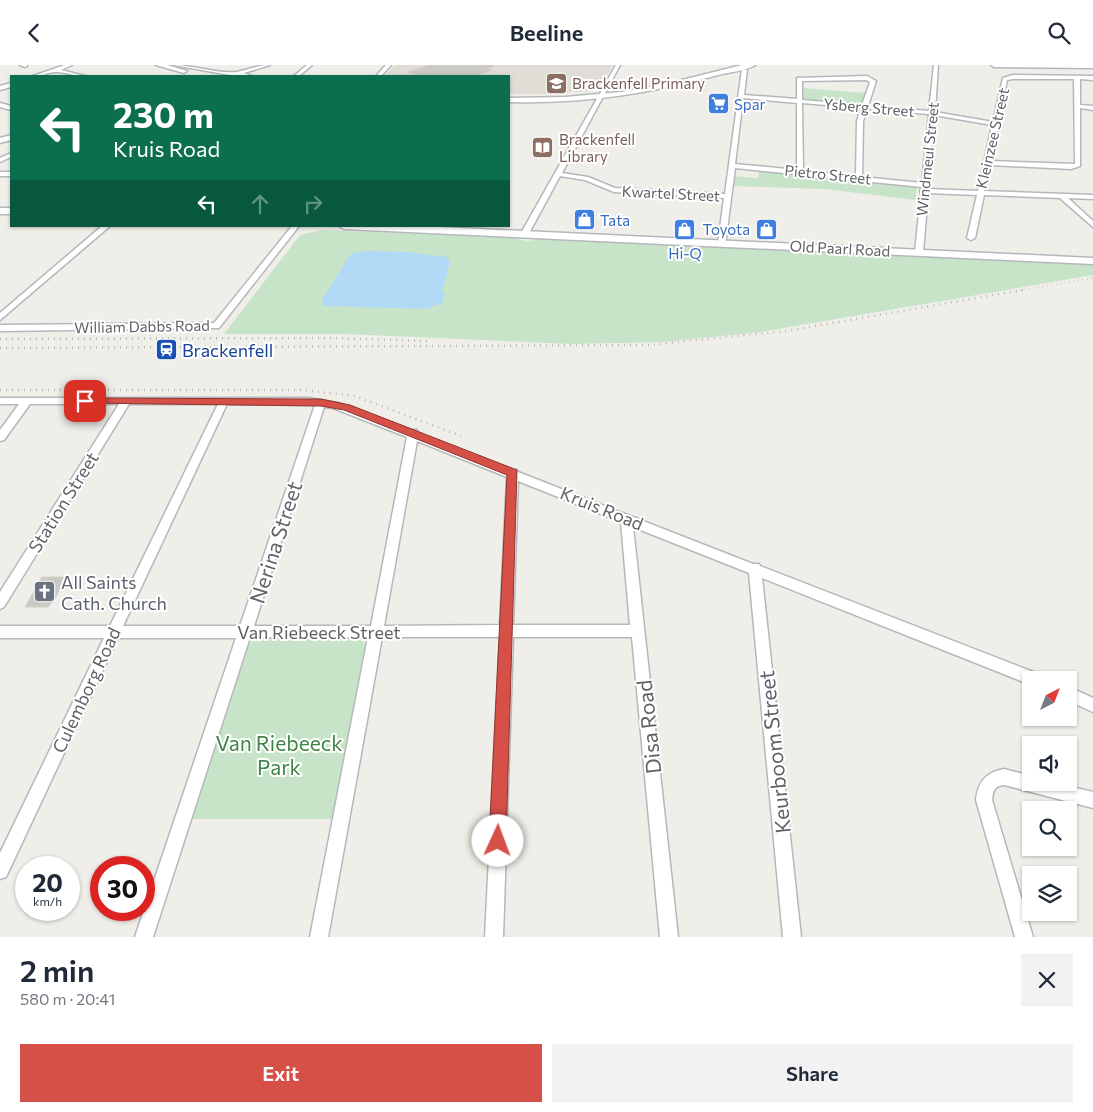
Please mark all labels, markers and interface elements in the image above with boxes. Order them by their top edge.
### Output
icon: back [20,19,48,47]
text: Beeline [510,19,583,46]
icon: search [1045,19,1073,47]
school or university icon: Brackenfell Primary [544,71,568,95]
place label: Brackenfell Primary [572,74,705,92]
street label: Kleinzee Street [972,86,1012,190]
text: 230 m [113,92,214,135]
supermarket icon: Spar [706,92,730,116]
street label: Ysberg Street [823,94,915,120]
icon: left [30,95,95,160]
place label: Spar [734,95,766,113]
street label: Windmeul Street [912,101,942,217]
place label: Brackenfell Library [559,130,635,165]
text: Kruis Road [113,135,220,162]
library icon: Brackenfell Library [531,136,555,160]
street label: Pietro Street [784,160,872,188]
street label: Kwartel Street [621,181,721,205]
icon: left [193,190,221,218]
icon: ahead [246,190,274,218]
icon: right [299,190,327,218]
shop icon: Tata [572,208,596,232]
place label: Tata [600,211,630,229]
shop icon: Toyota [754,217,778,241]
shop icon: Hi-Q [673,218,697,242]
place label: Toyota [703,220,750,238]
street label: Old Paarl Road [789,236,891,260]
place label: Hi-Q [668,244,702,262]
street label: William Dabbs Road [74,316,210,336]
station icon: Brackenfell [154,338,178,362]
place label: Brackenfell [182,339,273,361]
pin [64,380,106,422]
icon: arrive [71,387,99,415]
street label: Station Street [23,448,103,556]
street label: Nerina Street [243,478,307,606]
street label: Kruis Road [557,481,647,535]
place label: All Saints Cath. Church [61,571,167,614]
church icon: All Saints Cath. Church [33,580,57,604]
street label: Van Riebeeck Street [237,621,401,643]
street label: Culemborg Road [47,624,125,756]
street label: Keurboom Street [753,669,795,835]
north arrow [1022,671,1078,726]
map controls [1022,671,1077,921]
street label: Disa Road [631,679,665,775]
park label: Van Riebeeck Park [215,730,343,779]
button: sound [1022,736,1077,791]
button: search [1022,801,1077,856]
position arrow [471,814,523,866]
speed limit sign: 30 [90,856,155,921]
button: layers [1022,866,1077,921]
text: 20 [32,867,63,897]
text: km/h [33,894,62,908]
text: 2 min [20,951,94,988]
button: close [1021,954,1073,1006]
text: 580 m · 20:41 [20,989,115,1008]
button: Exit [20,1044,542,1102]
button: Share [552,1044,1073,1102]

